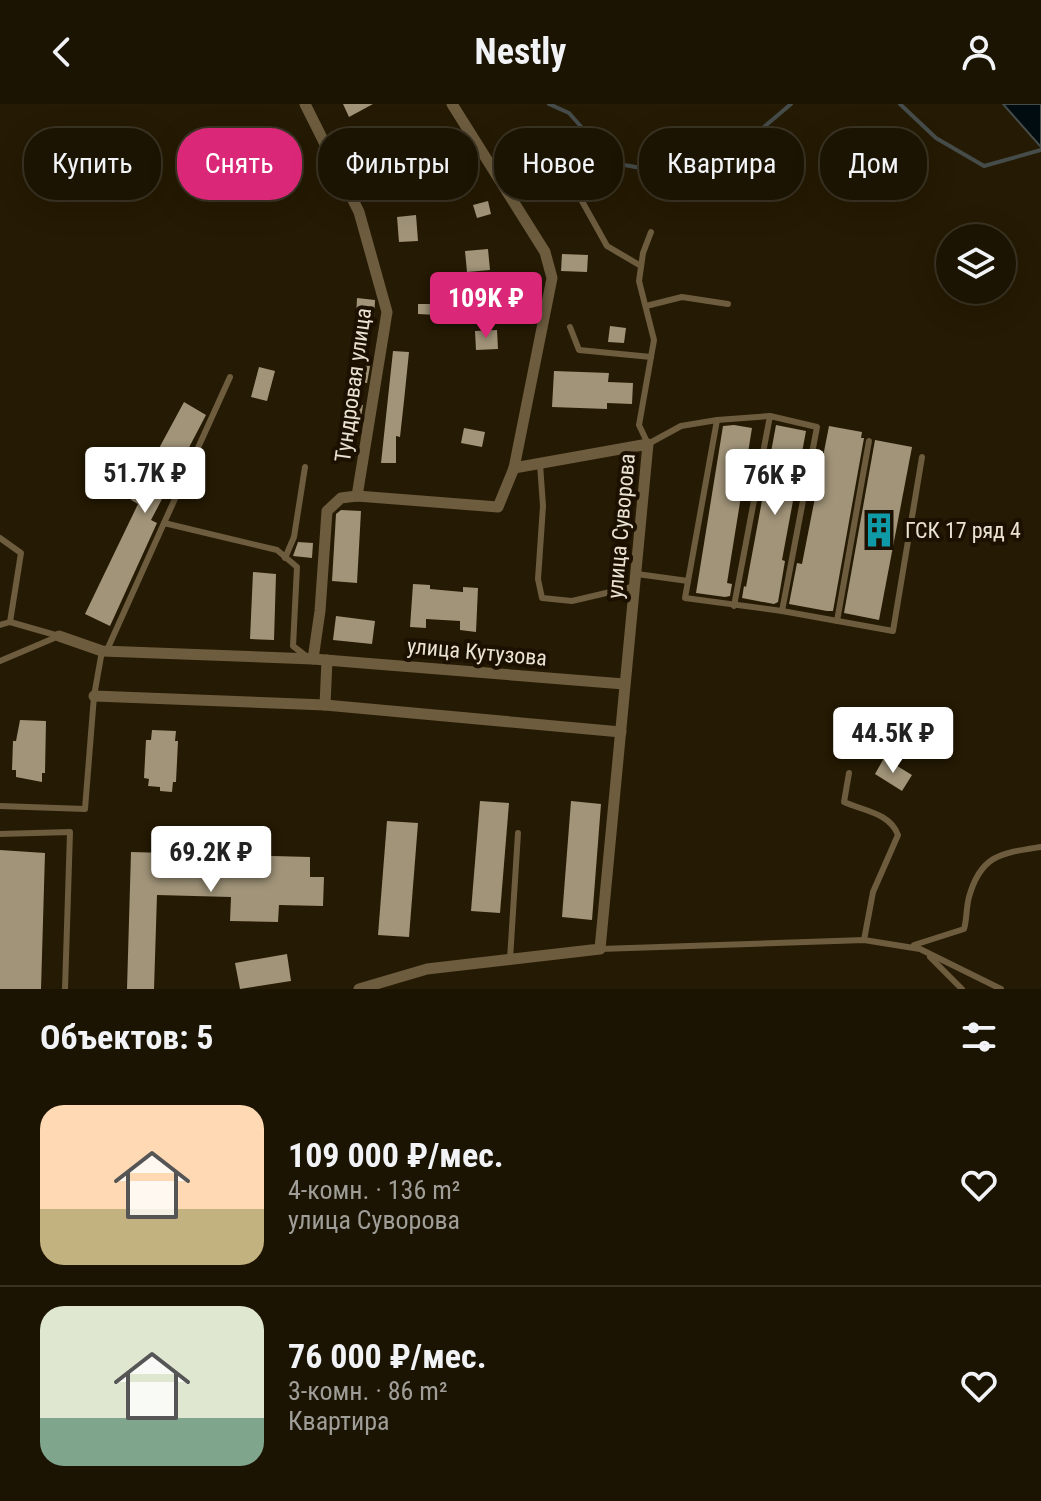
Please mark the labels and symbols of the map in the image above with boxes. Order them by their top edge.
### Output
pin: 109K ₽ [421,272,551,340]
street label: Тундровая улица [330,306,376,464]
pin: 51.7K ₽ [71,447,219,515]
pin: 76K ₽ [719,449,831,517]
street label: улица Суворова [602,452,640,600]
building icon: ГСК 17 ряд 4 [860,511,898,549]
place label: ГСК 17 ряд 4 [905,518,1021,543]
street label: улица Кутузова [406,633,548,671]
pin: 44.5K ₽ [819,707,967,775]
pin: 69.2K ₽ [137,826,285,894]

